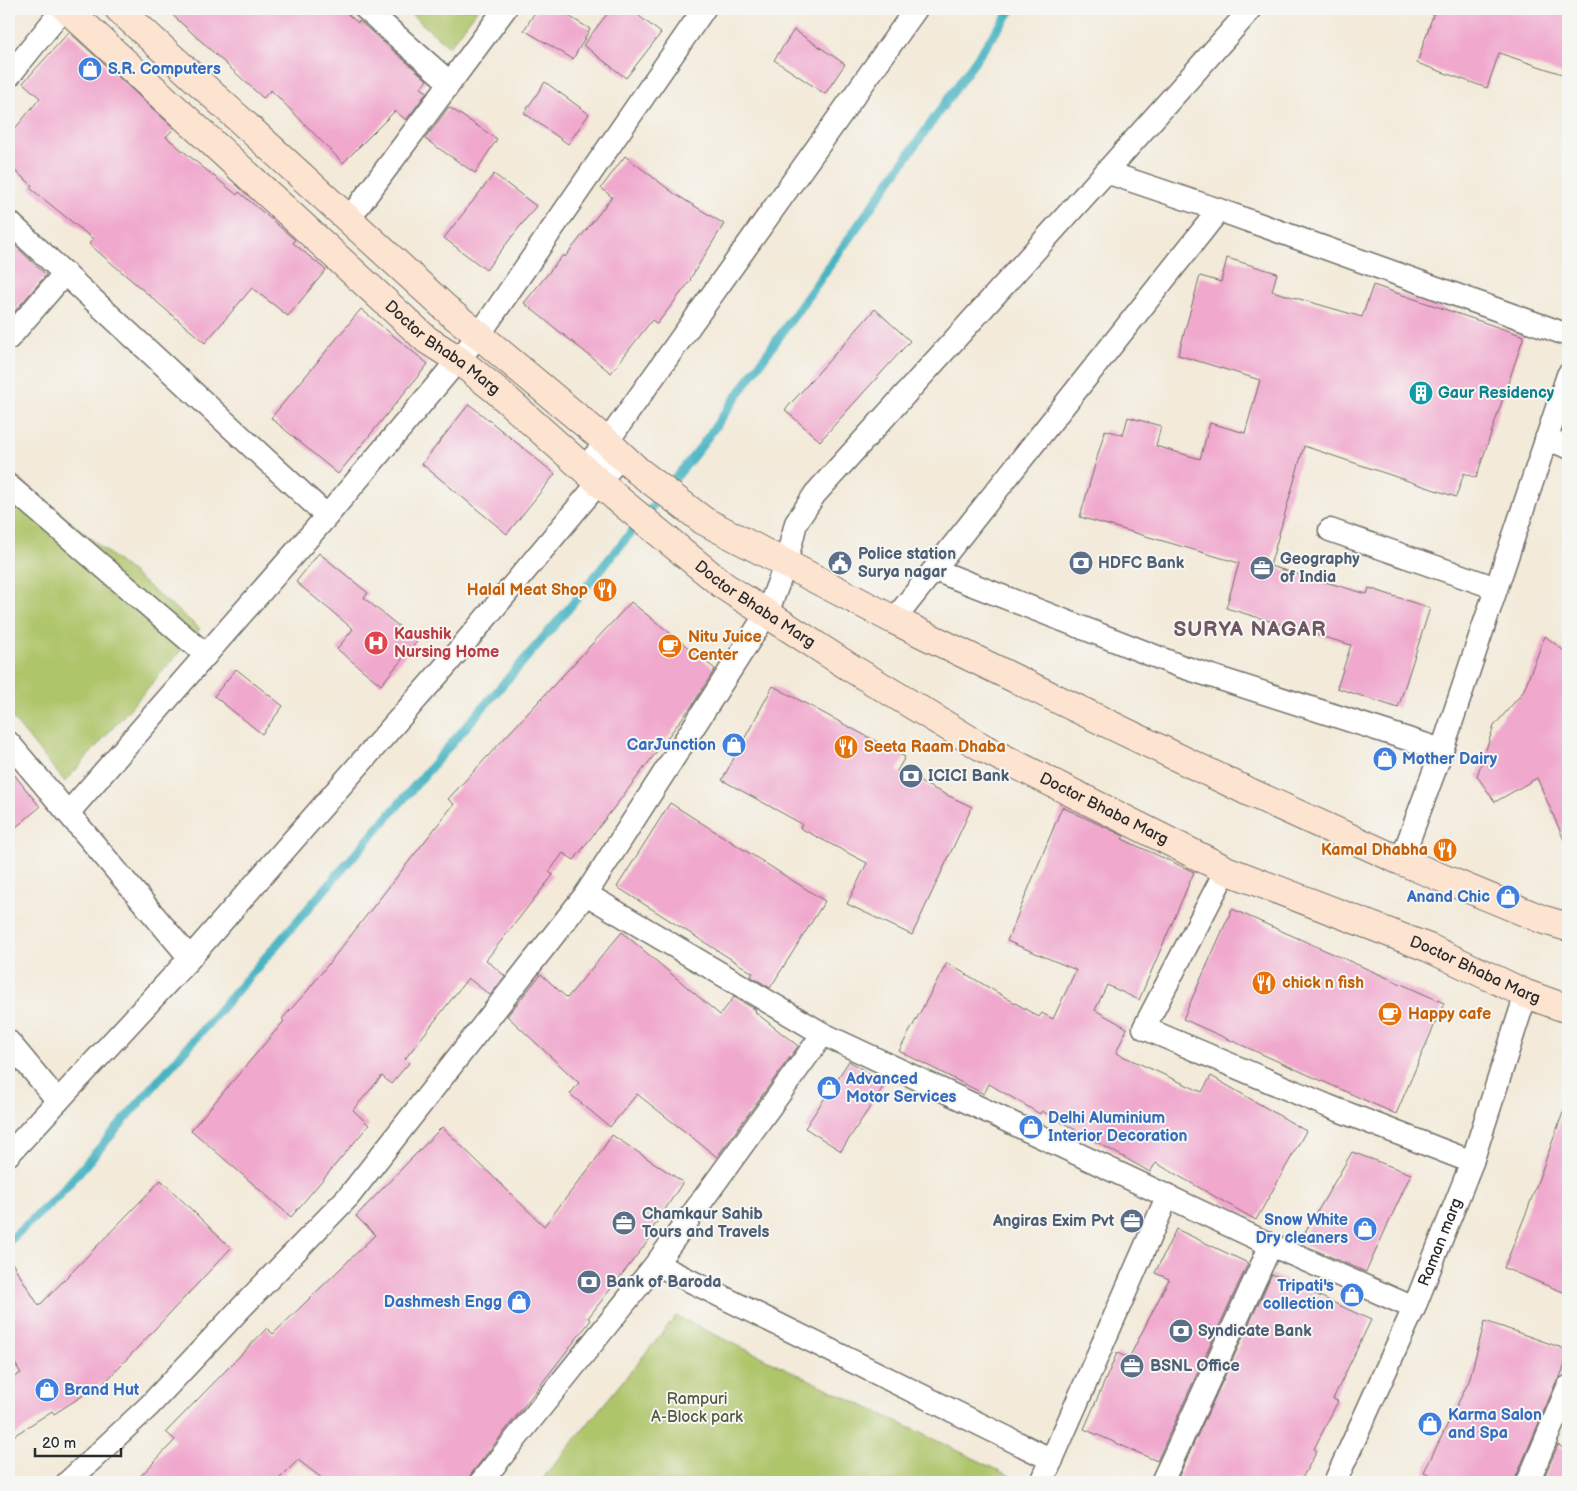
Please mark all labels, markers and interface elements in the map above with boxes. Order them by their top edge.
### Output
shop icon: S.R. Computers [77,56,103,82]
place label: S.R. Computers [108,60,221,79]
street label: Doctor Bhaba Marg [381,297,504,399]
building icon: Gaur Residency [1408,380,1434,406]
place label: Gaur Residency [1438,384,1555,403]
place label: Police station Surya nagar [858,545,956,582]
public building icon: Police station Surya nagar [827,550,853,576]
bank icon: HDFC Bank [1068,550,1094,576]
place label: Geography of India [1280,550,1360,587]
place label: HDFC Bank [1098,554,1185,573]
office icon: Geography of India [1249,555,1275,581]
street label: Doctor Bhaba Marg [691,557,819,652]
restaurant icon: Halal Meat Shop [592,577,618,603]
place label: Halal Meat Shop [467,581,588,600]
district label: SURYA NAGAR [1173,617,1327,642]
place label: Kaushik Nursing Home [394,625,499,662]
place label: Nitu Juice Center [688,628,762,665]
hospital icon: Kaushik Nursing Home [363,630,389,656]
cafe icon: Nitu Juice Center [657,633,683,659]
shop icon: CarJunction [721,732,747,758]
restaurant icon: Seeta Raam Dhaba [833,734,859,760]
place label: CarJunction [627,736,716,755]
place label: Seeta Raam Dhaba [864,738,1006,757]
shop icon: Mother Dairy [1372,746,1398,772]
place label: Mother Dairy [1402,750,1498,769]
bank icon: ICICI Bank [898,763,924,789]
place label: ICICI Bank [928,767,1010,786]
street label: Doctor Bhaba Marg [1036,768,1172,849]
restaurant icon: Kamal Dhabha [1432,837,1458,863]
place label: Kamal Dhabha [1321,841,1428,860]
shop icon: Anand Chic [1495,884,1521,910]
place label: Anand Chic [1406,888,1490,907]
street label: Doctor Bhaba Marg [1407,932,1543,1008]
restaurant icon: chick n fish [1251,970,1277,996]
place label: chick n fish [1282,974,1364,993]
cafe icon: Happy cafe [1377,1001,1403,1027]
place label: Happy cafe [1408,1005,1491,1024]
place label: Advanced Motor Services [845,1070,957,1107]
shop icon: Advanced Motor Services [816,1075,842,1101]
place label: Delhi Aluminium Interior Decoration [1048,1109,1188,1146]
shop icon: Delhi Aluminium Interior Decoration [1018,1114,1044,1140]
street label: Raman marg [1414,1195,1466,1289]
place label: Chamkaur Sahib Tours and Travels [642,1205,770,1242]
office icon: Angiras Exim Pvt [1119,1208,1145,1234]
office icon: Chamkaur Sahib Tours and Travels [611,1210,637,1236]
place label: Snow White Dry cleaners [1255,1211,1348,1248]
place label: Angiras Exim Pvt [992,1212,1115,1231]
shop icon: Snow White Dry cleaners [1352,1216,1378,1242]
bank icon: Bank of Baroda [576,1269,602,1295]
place label: Bank of Baroda [606,1273,721,1292]
place label: Tripati's collection [1263,1277,1334,1314]
shop icon: Tripati's collection [1339,1282,1365,1308]
shop icon: Dashmesh Engg [506,1289,532,1315]
place label: Dashmesh Engg [384,1293,502,1312]
bank icon: Syndicate Bank [1168,1318,1194,1344]
place label: Syndicate Bank [1198,1322,1312,1341]
office icon: BSNL Office [1119,1353,1145,1379]
place label: BSNL Office [1150,1357,1240,1376]
shop icon: Brand Hut [34,1377,60,1403]
place label: Brand Hut [64,1381,140,1400]
park label: Rampuri A-Block park [651,1390,743,1427]
place label: Karma Salon and Spa [1448,1406,1542,1443]
shop icon: Karma Salon and Spa [1417,1411,1443,1437]
scale bar [35,1426,121,1458]
text: 20 m [42,1434,76,1453]

